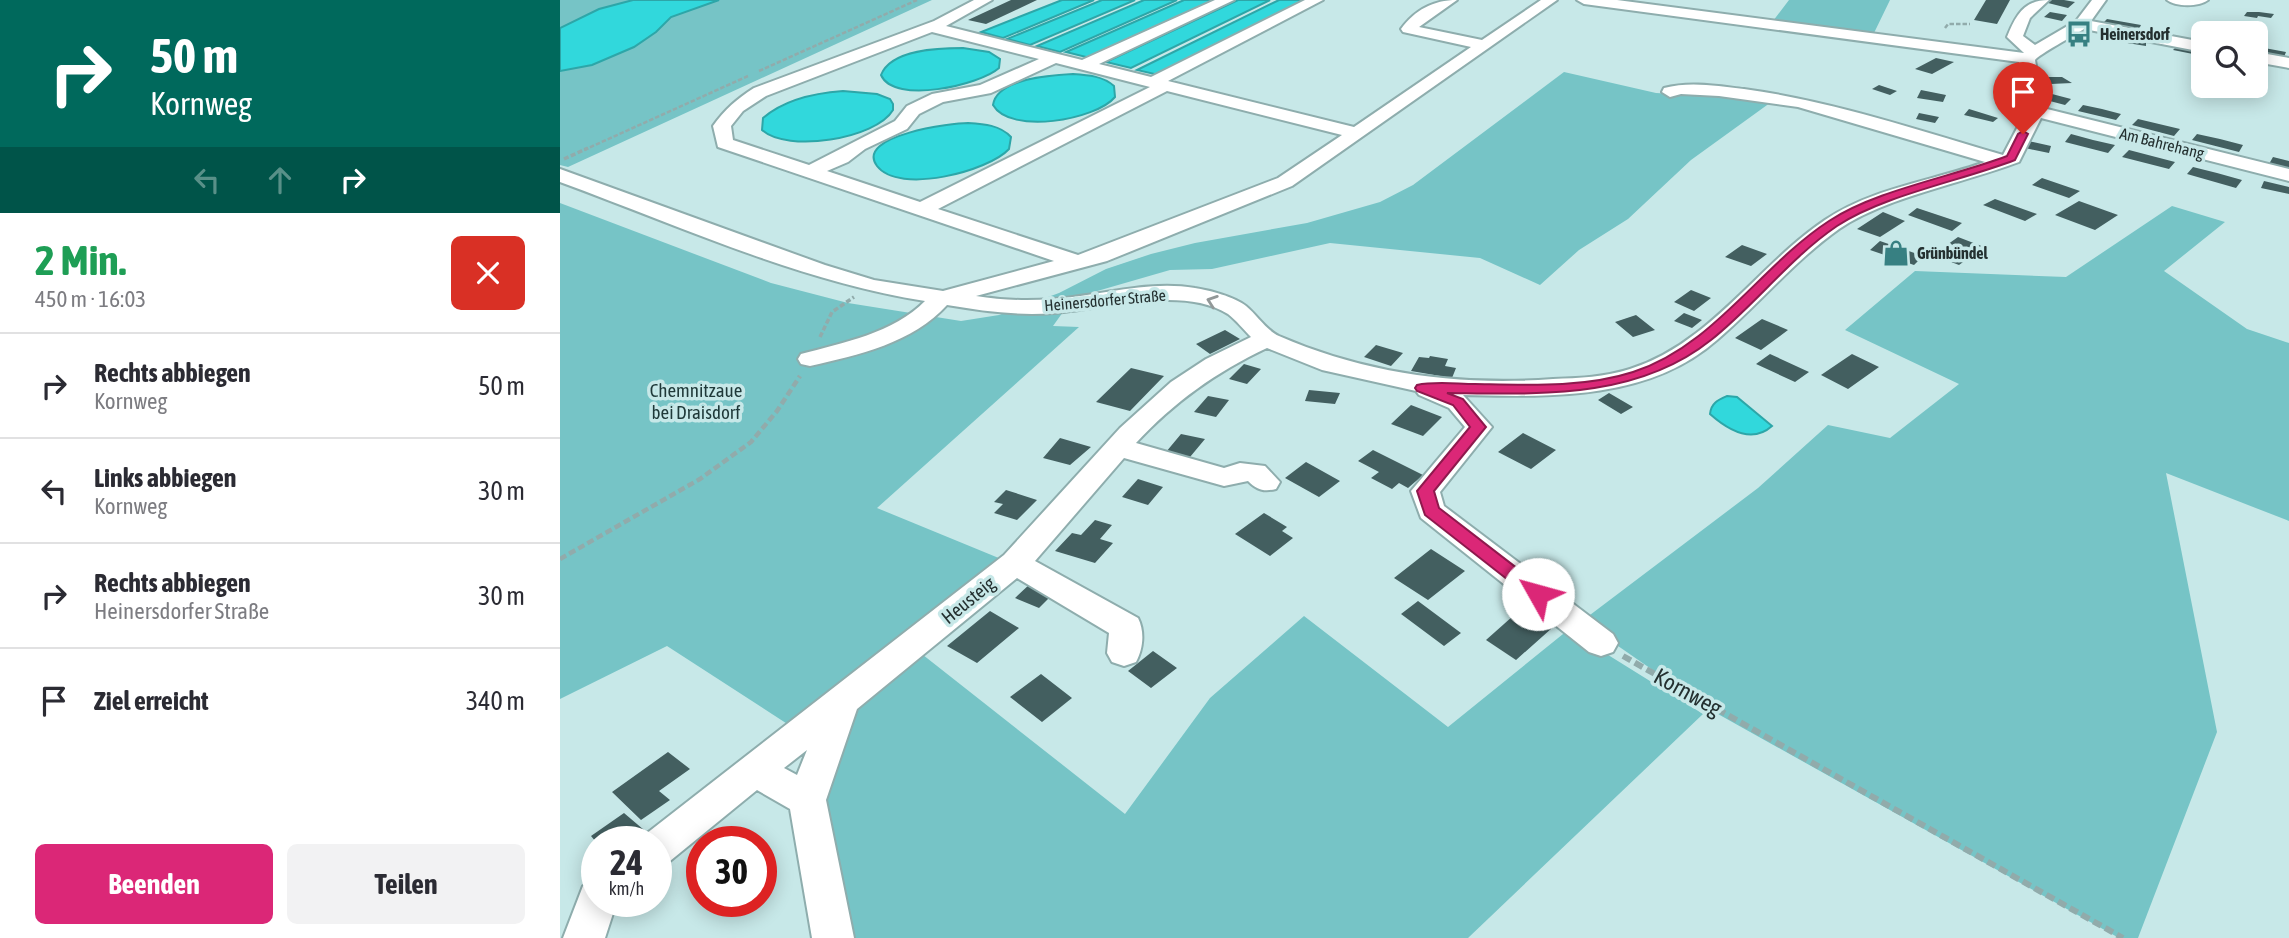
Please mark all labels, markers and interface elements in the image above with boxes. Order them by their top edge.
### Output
bus stop icon: Heinersdorf [2064,19,2094,49]
map controls [2191,21,2268,98]
button: search [2191,21,2268,98]
place label: Heinersdorf [2100,25,2170,43]
text: 50 m [150,27,238,83]
icon: right [35,28,126,119]
pin [1993,62,2053,134]
icon: arrive [2004,73,2042,111]
text: Kornweg [150,85,252,122]
street label: Am Bahrehang [2118,124,2206,163]
icon: left [188,161,226,199]
icon: ahead [261,161,299,199]
icon: right [334,161,372,199]
text: 2 Min. [35,236,126,284]
button: close [451,236,525,310]
shop icon: Grünbündel [1881,238,1911,268]
place label: Grünbündel [1917,244,1989,262]
text: 450 m · 16:03 [35,286,146,312]
street label: Heinersdorfer Straße [1044,286,1166,314]
one-way arrow [1206,295,1218,309]
text: Rechts abbiegen [94,358,251,388]
icon: right [35,367,73,405]
text: 50 m [478,371,525,401]
park label: Chemnitzaue bei Draisdorf [650,379,742,423]
text: Kornweg [94,388,167,414]
text: Links abbiegen [94,463,236,493]
icon: left [35,472,73,510]
text: 30 m [478,476,525,506]
text: Kornweg [94,493,167,519]
position arrow [1501,557,1575,631]
text: Rechts abbiegen [94,568,251,598]
street label: Heusteig [937,571,1000,628]
icon: right [35,577,73,615]
text: 30 m [478,581,525,611]
text: Heinersdorfer Straße [94,598,269,624]
street label: Kornweg [1650,663,1726,721]
icon: arrive [35,682,73,720]
text: Ziel erreicht [94,686,209,716]
text: 340 m [466,686,525,716]
speed limit sign: 30 [686,826,777,917]
text: 24 [610,842,643,882]
button: Beenden [35,844,273,924]
button: Teilen [287,844,525,924]
text: km/h [609,878,644,899]

